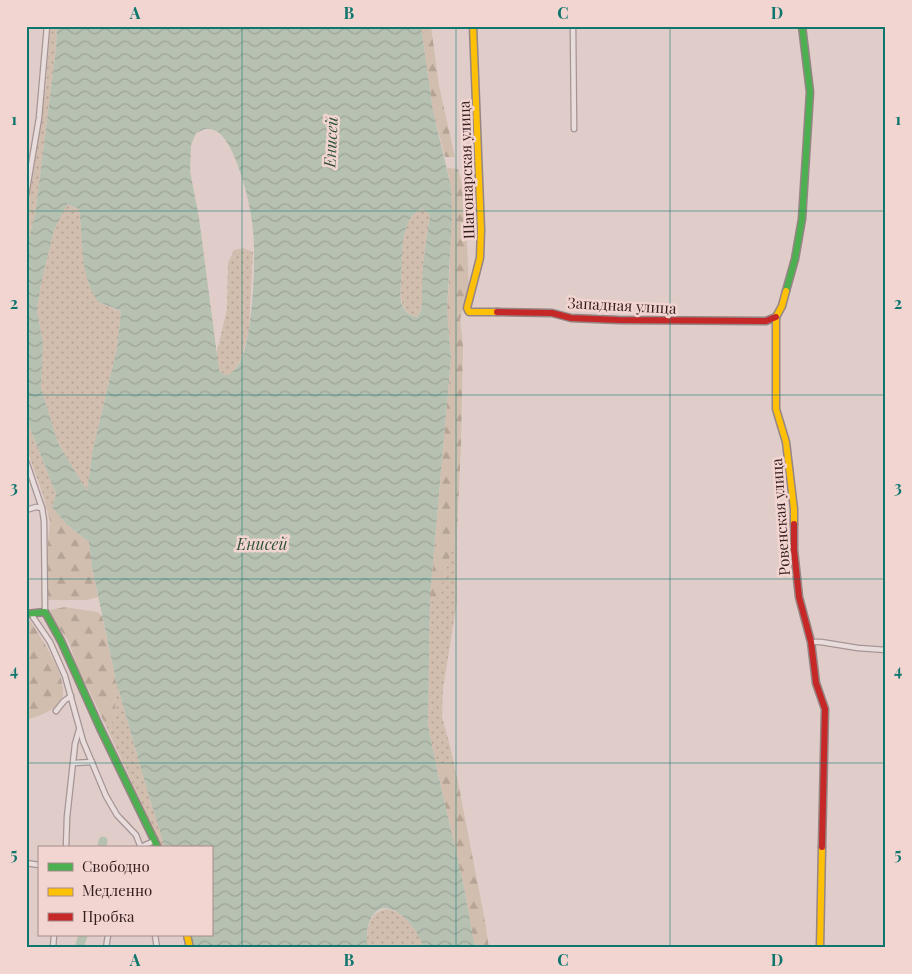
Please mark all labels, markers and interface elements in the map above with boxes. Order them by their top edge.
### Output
text: A [129,2,141,23]
text: B [344,2,355,23]
text: C [557,2,569,23]
text: D [771,2,783,23]
street label: Шагонарская улица [454,100,478,240]
text: 1 [11,108,17,129]
text: 1 [895,108,901,129]
water label: Енисей [318,115,342,169]
text: 2 [10,292,18,313]
street label: Западная улица [567,292,678,318]
text: 2 [894,292,902,313]
street label: Ровенская улица [766,457,794,576]
text: 3 [10,476,18,497]
text: 3 [894,476,902,497]
water label: Енисей [235,533,288,554]
text: 4 [10,659,18,680]
text: 4 [894,659,902,680]
text: 5 [10,843,18,864]
text: 5 [894,843,902,864]
legend [38,846,212,936]
text: Свободно [82,856,150,876]
text: Медленно [82,880,152,900]
text: Пробка [82,906,135,926]
text: A [129,949,141,970]
text: B [344,949,355,970]
text: C [557,949,569,970]
text: D [771,949,783,970]

